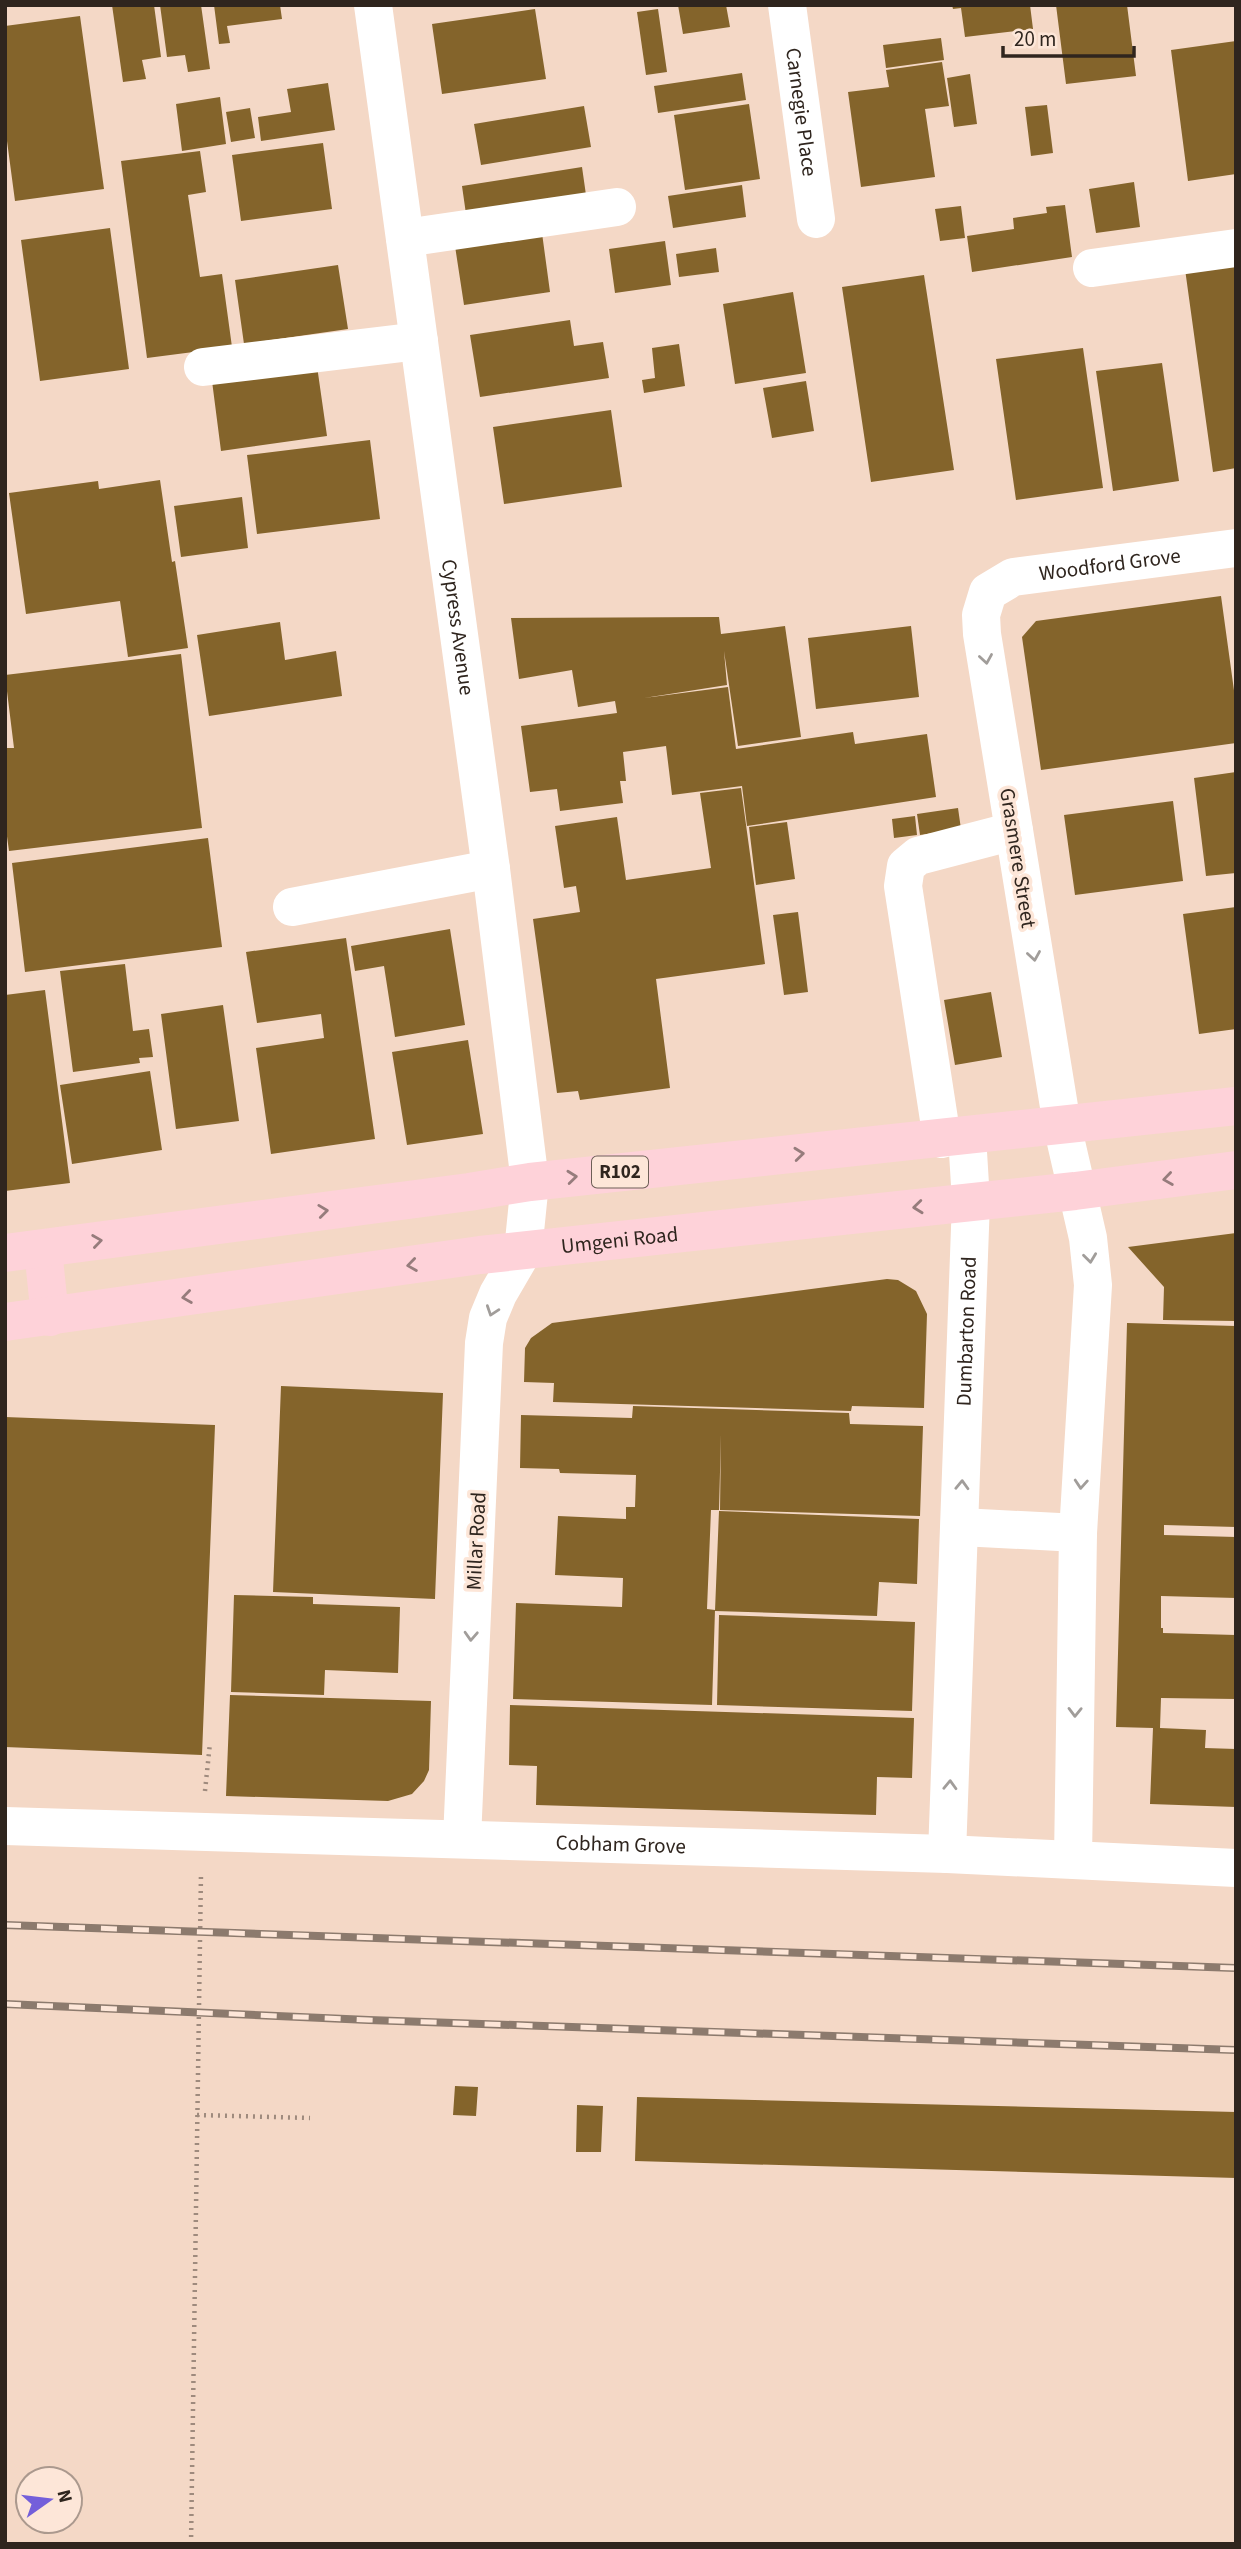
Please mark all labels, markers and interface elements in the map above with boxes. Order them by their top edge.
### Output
scale bar [1003,14,1134,58]
text: 20 m [1014,24,1056,54]
street label: Carnegie Place [778,46,825,178]
street label: Woodford Grove [1037,540,1182,588]
street label: Cypress Avenue [434,557,482,697]
one-way arrow [978,653,993,665]
street label: Grasmere Street [992,786,1044,930]
one-way arrow [1026,950,1041,962]
one-way arrow [793,1146,805,1161]
road number: R102 [592,1156,648,1188]
one-way arrow [567,1170,578,1185]
one-way arrow [1162,1171,1174,1186]
one-way arrow [912,1200,924,1215]
one-way arrow [317,1204,329,1219]
street label: Umgeni Road [559,1219,680,1261]
one-way arrow [91,1234,103,1249]
one-way arrow [1083,1252,1098,1263]
street label: Dumbarton Road [948,1256,984,1407]
one-way arrow [406,1257,418,1272]
one-way arrow [181,1290,193,1305]
one-way arrow [486,1305,500,1317]
one-way arrow [954,1479,970,1489]
one-way arrow [1073,1479,1088,1490]
street label: Millar Road [458,1491,494,1591]
one-way arrow [464,1630,479,1641]
one-way arrow [1067,1707,1083,1718]
one-way arrow [942,1780,957,1791]
street label: Cobham Grove [555,1827,686,1861]
north arrow [14,2465,84,2535]
text: N [49,2487,79,2506]

